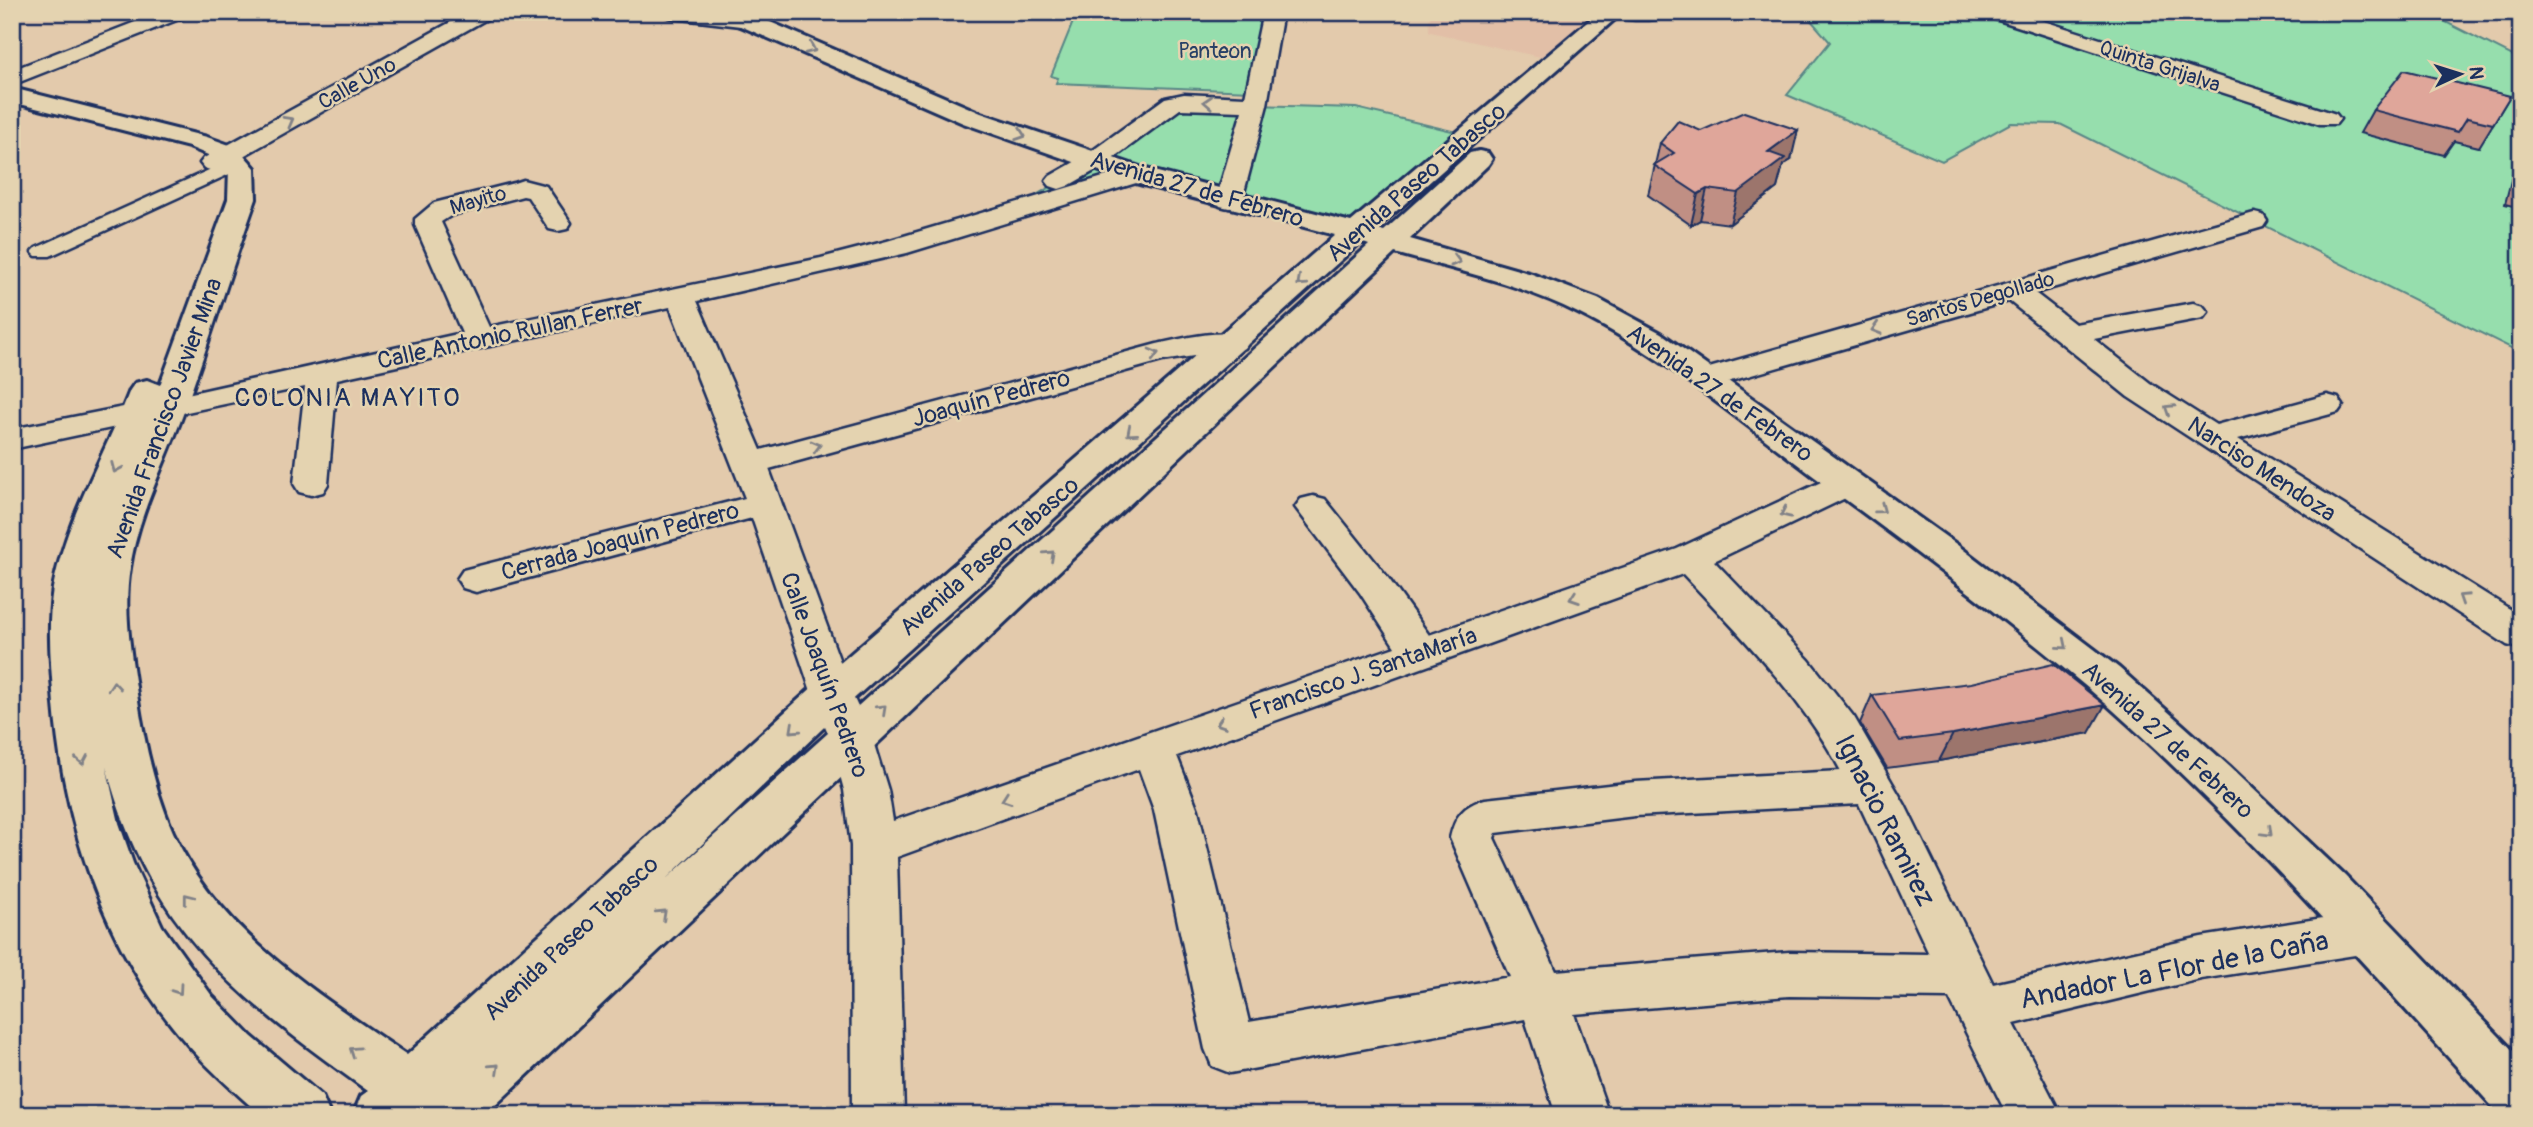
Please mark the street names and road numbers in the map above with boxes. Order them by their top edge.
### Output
street label: Quinta Grijalva [2096,34,2224,99]
street label: Calle Uno [313,51,401,116]
street label: Avenida Paseo Tabasco [1321,97,1512,268]
street label: Avenida 27 de Febrero [1087,145,1307,234]
street label: Mayito [447,180,509,221]
street label: Santos Degollado [1903,265,2057,334]
street label: Avenida Francisco Javier Mina [100,274,229,562]
street label: Calle Antonio Rullan Ferrer [375,291,646,376]
street label: Avenida 27 de Febrero [1621,318,1819,469]
street label: Joaquín Pedrero [909,363,1073,433]
street label: Narciso Mendoza [2182,411,2341,528]
street label: Avenida Paseo Tabasco [894,471,1085,642]
street label: Cerrada Joaquín Pedrero [498,496,742,587]
street label: Calle Joaquín Pedrero [774,568,875,782]
street label: Francisco J. SantaMaría [1246,621,1481,726]
street label: Avenida 27 de Febrero [2076,656,2260,825]
street label: Ignacio Ramirez [1826,729,1943,912]
street label: Avenida Paseo Tabasco [478,850,665,1027]
street label: Andador La Flor de la Caña [2017,923,2332,1018]

